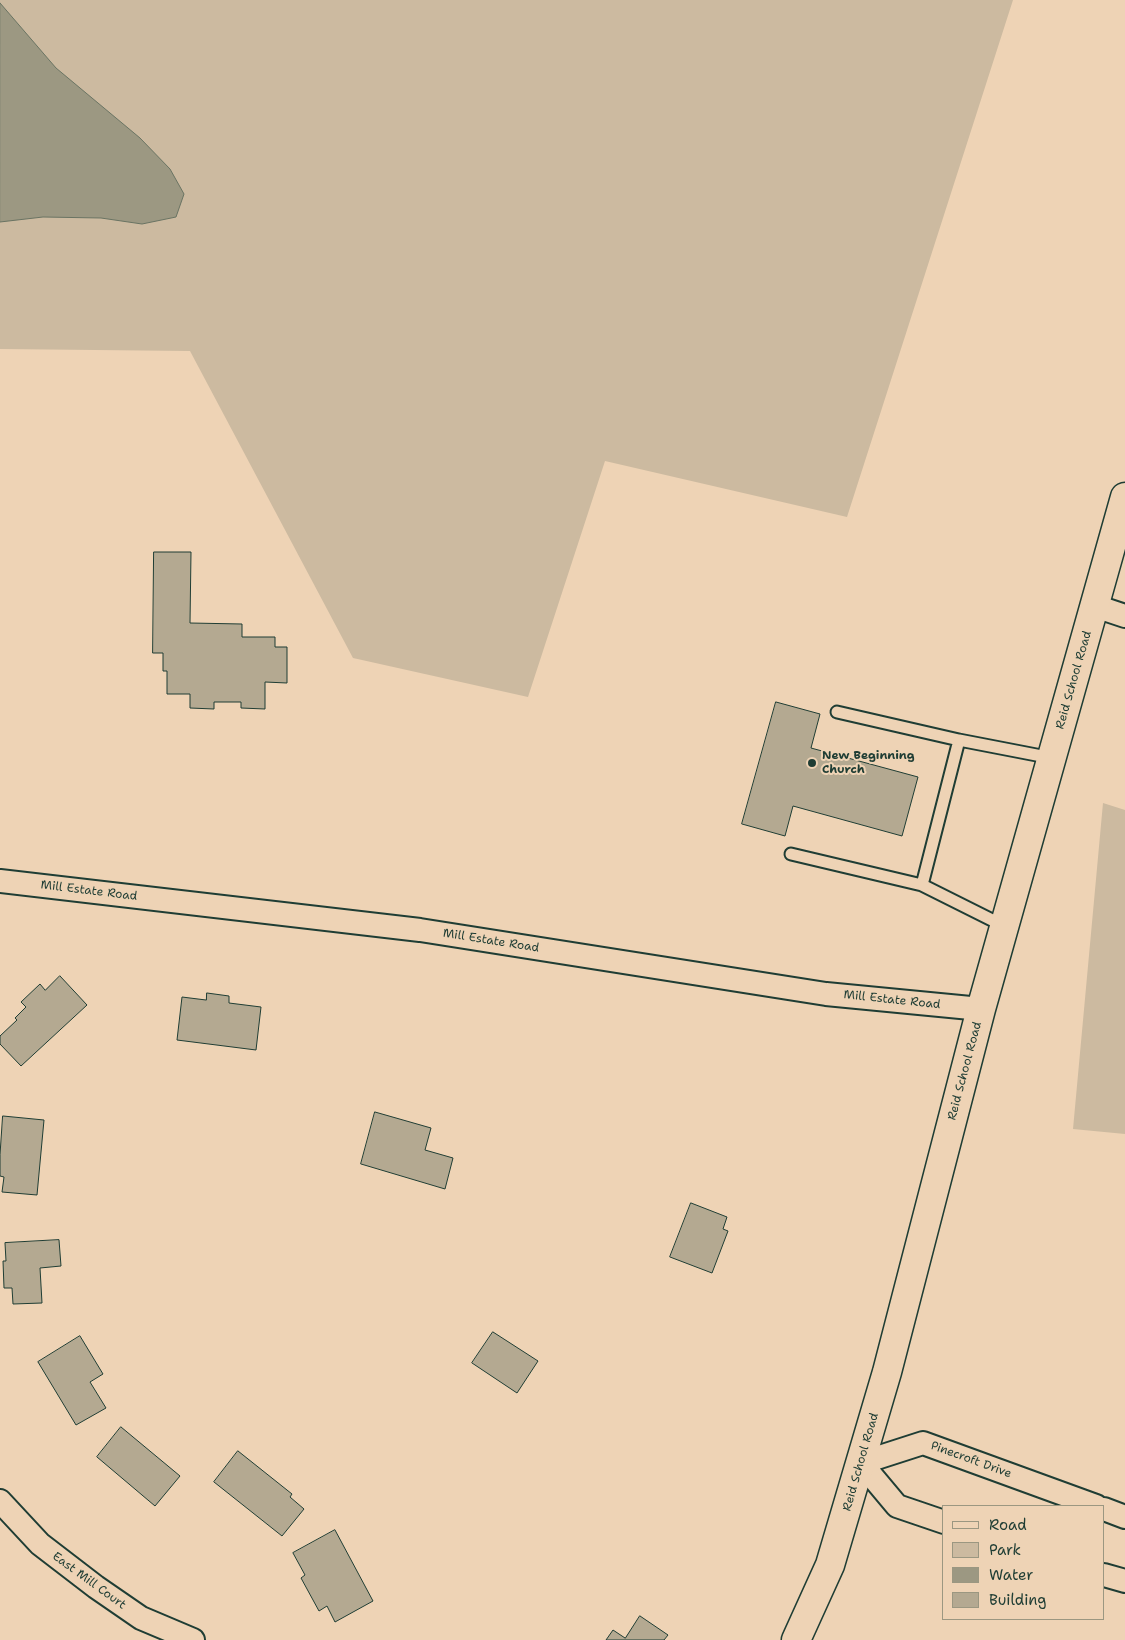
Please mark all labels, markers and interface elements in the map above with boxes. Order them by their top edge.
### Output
street label: Reid School Road [1053,629,1095,731]
place label: New Beginning Church [822,749,915,777]
marker: New Beginning Church [806,757,818,769]
street label: Mill Estate Road [40,878,138,904]
street label: Mill Estate Road [442,926,540,956]
street label: Mill Estate Road [843,988,941,1012]
street label: Reid School Road [945,1020,985,1122]
street label: Reid School Road [840,1411,882,1513]
street label: Pinecroft Drive [929,1439,1013,1481]
legend [942,1505,1105,1620]
text: Road [989,1515,1027,1535]
text: Park [989,1540,1021,1560]
street label: East Mill Court [49,1549,129,1613]
text: Water [989,1565,1033,1585]
text: Building [989,1590,1046,1610]

